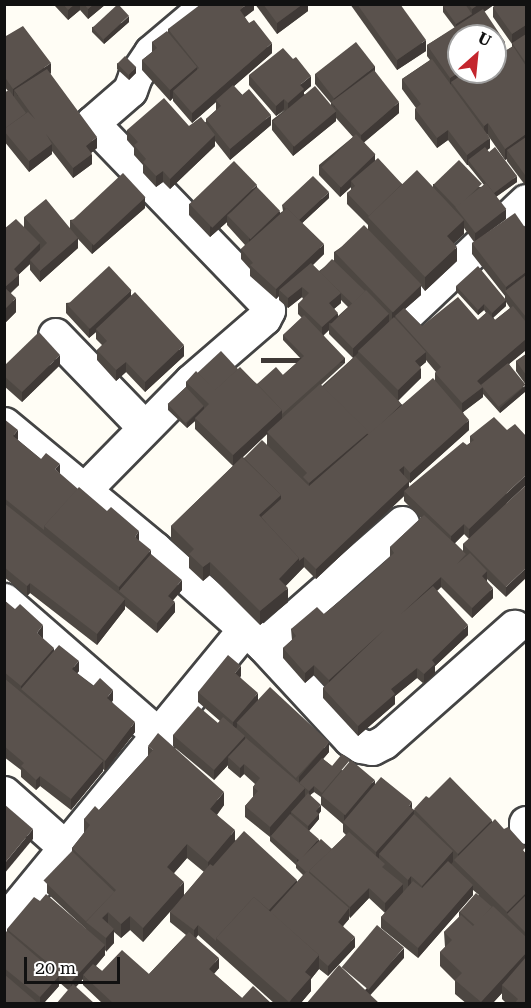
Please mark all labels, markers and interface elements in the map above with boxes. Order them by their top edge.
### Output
north arrow [447,24,507,84]
text: U [475,28,494,51]
scale bar [27,945,123,983]
text: 20 m [35,957,76,978]

